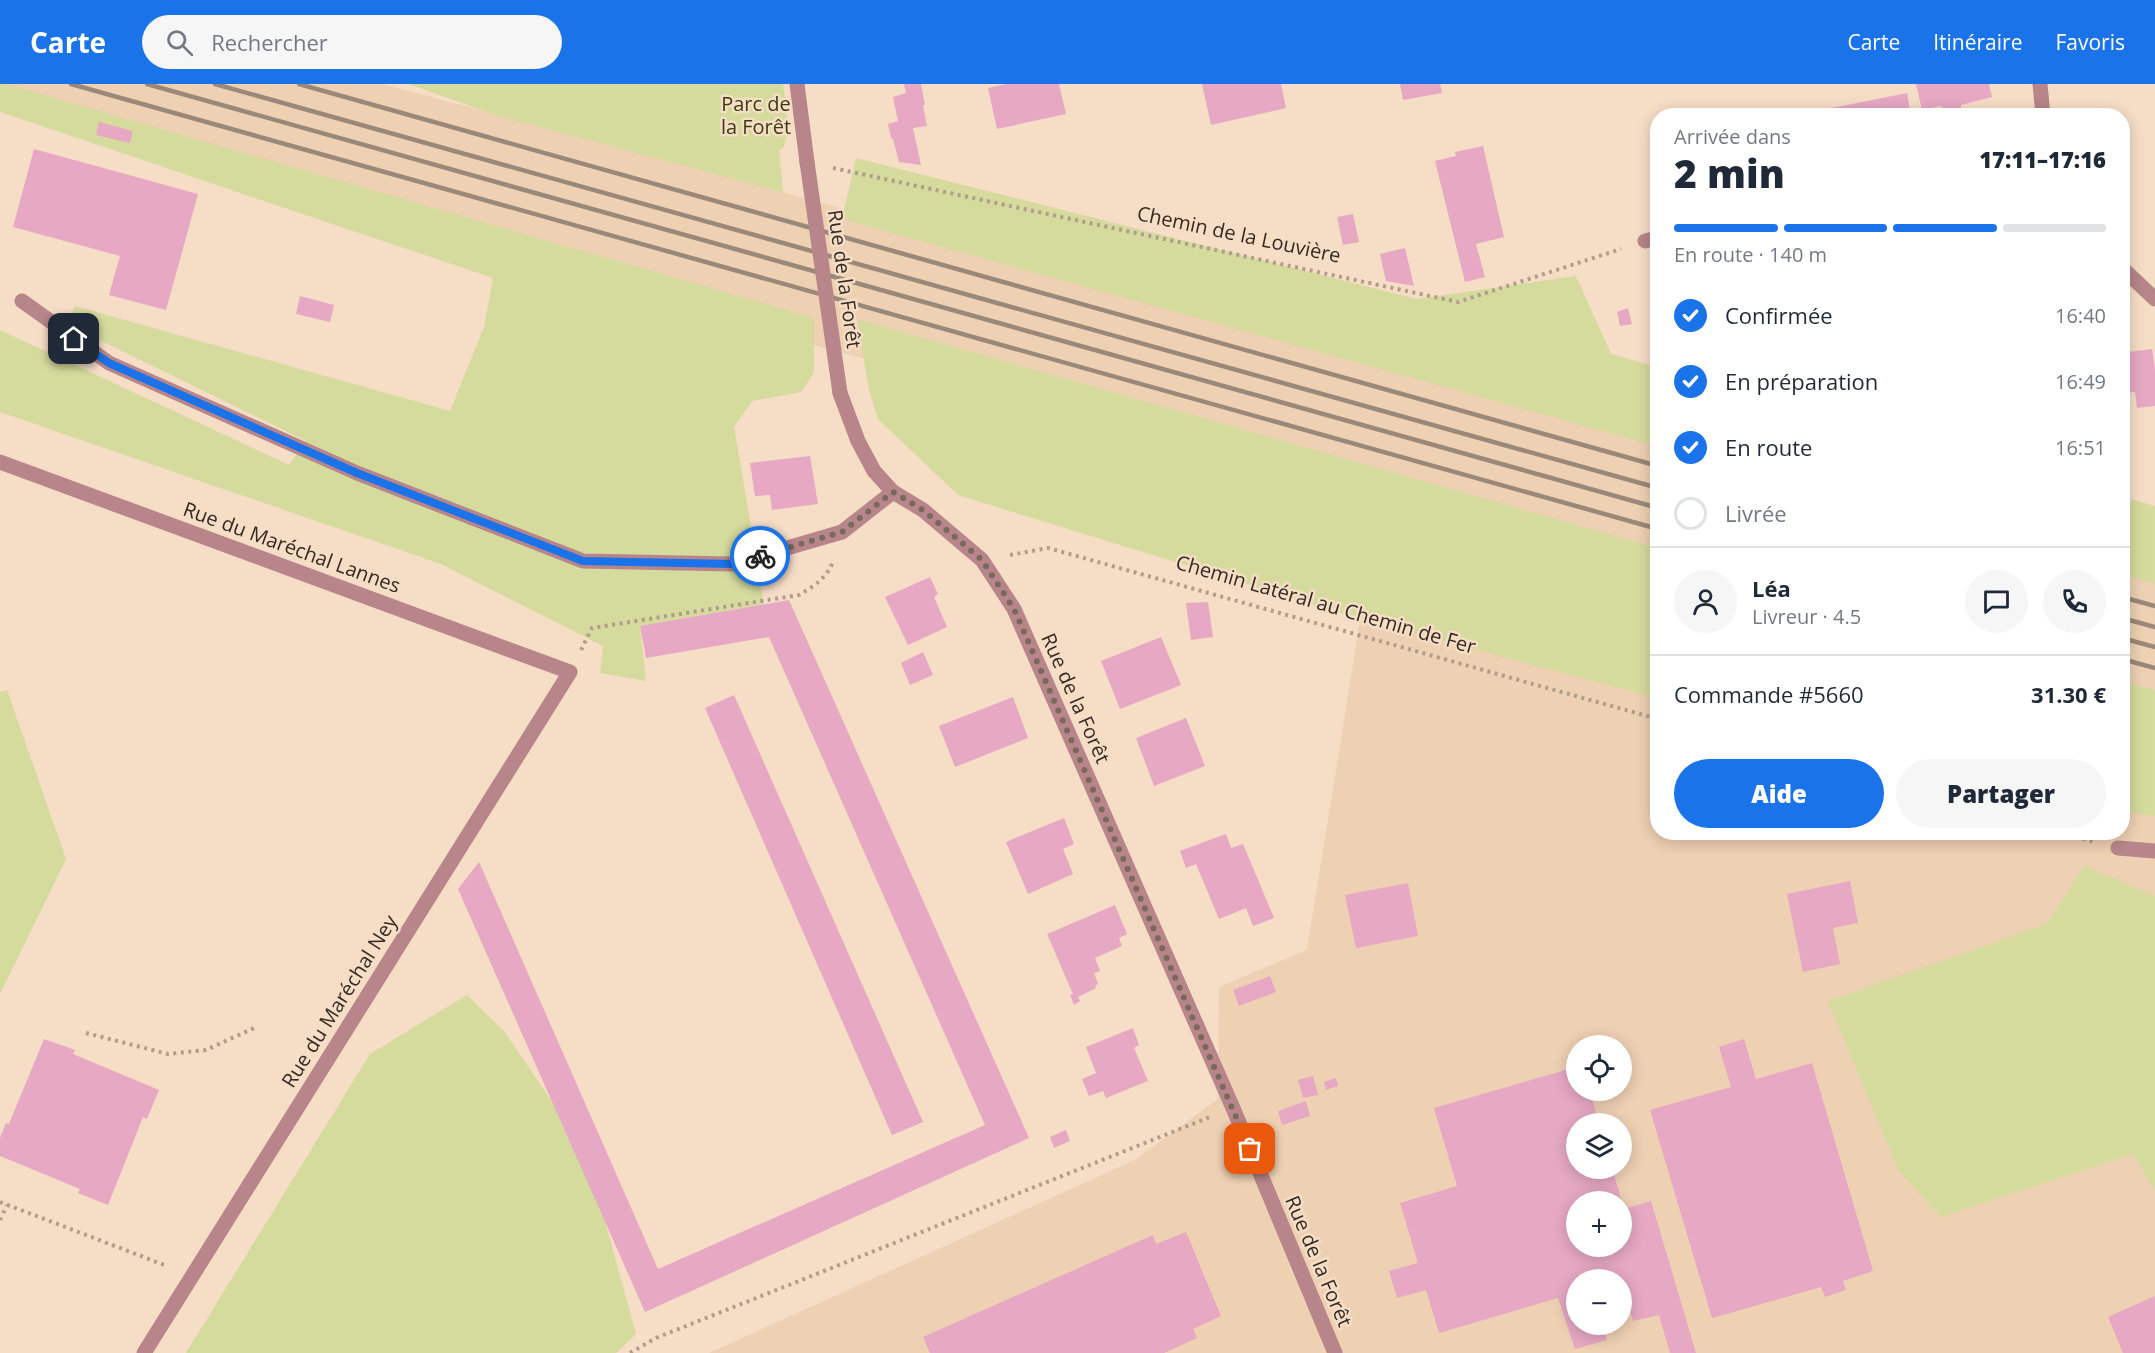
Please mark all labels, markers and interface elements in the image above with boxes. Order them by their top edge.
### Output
search box [142,15,562,69]
text: Carte [30,23,106,61]
icon: search [163,26,196,59]
text: Rechercher [211,27,328,57]
text: Carte [1847,28,1900,56]
text: Itinéraire [1933,28,2022,56]
text: Favoris [2055,28,2125,56]
park label: Parc de la Forêt [721,90,791,140]
text: Arrivée dans [1674,123,1791,150]
text: 17:11–17:16 [1979,144,2106,174]
text: 2 min [1674,146,1785,199]
street label: Chemin de la Louvière [1135,199,1343,269]
street label: Rue de la Forêt [822,208,868,350]
text: En route · 140 m [1674,241,1827,268]
icon: check [1674,299,1707,332]
text: Confirmée [1725,300,1833,330]
text: 16:40 [2055,302,2106,329]
pin [48,313,99,364]
icon: home [57,322,90,355]
icon: check [1674,365,1707,398]
text: En préparation [1725,366,1878,396]
text: 16:49 [2055,368,2106,395]
icon: check [1674,431,1707,464]
text: En route [1725,432,1812,462]
text: 16:51 [2055,434,2106,461]
street label: Rue du Maréchal Lannes [180,495,404,599]
text: Livrée [1725,498,1787,528]
courier [730,526,790,586]
icon: bike [744,540,777,573]
street label: Chemin Latéral au Chemin de Fer [1173,548,1479,660]
button: person [1674,570,1737,633]
button: chat [1965,570,2028,633]
button: phone [2043,570,2106,633]
text: Léa [1752,573,1791,603]
text: Livreur · 4.5 [1752,603,1861,630]
street label: Rue de la Forêt [1035,629,1117,767]
text: Commande #5660 [1674,679,1864,709]
text: 31.30 € [2031,679,2106,709]
button: Aide [1674,759,1884,828]
button: Partager [1896,759,2106,828]
street label: Rue du Maréchal Ney [275,909,404,1092]
map controls [1566,1035,1632,1335]
button: locate [1566,1035,1632,1101]
button: layers [1566,1113,1632,1179]
pin [1224,1123,1275,1174]
icon: bag [1233,1132,1266,1165]
street label: Rue de la Forêt [1279,1191,1359,1331]
button: + [1566,1191,1632,1257]
button: − [1566,1269,1632,1335]

